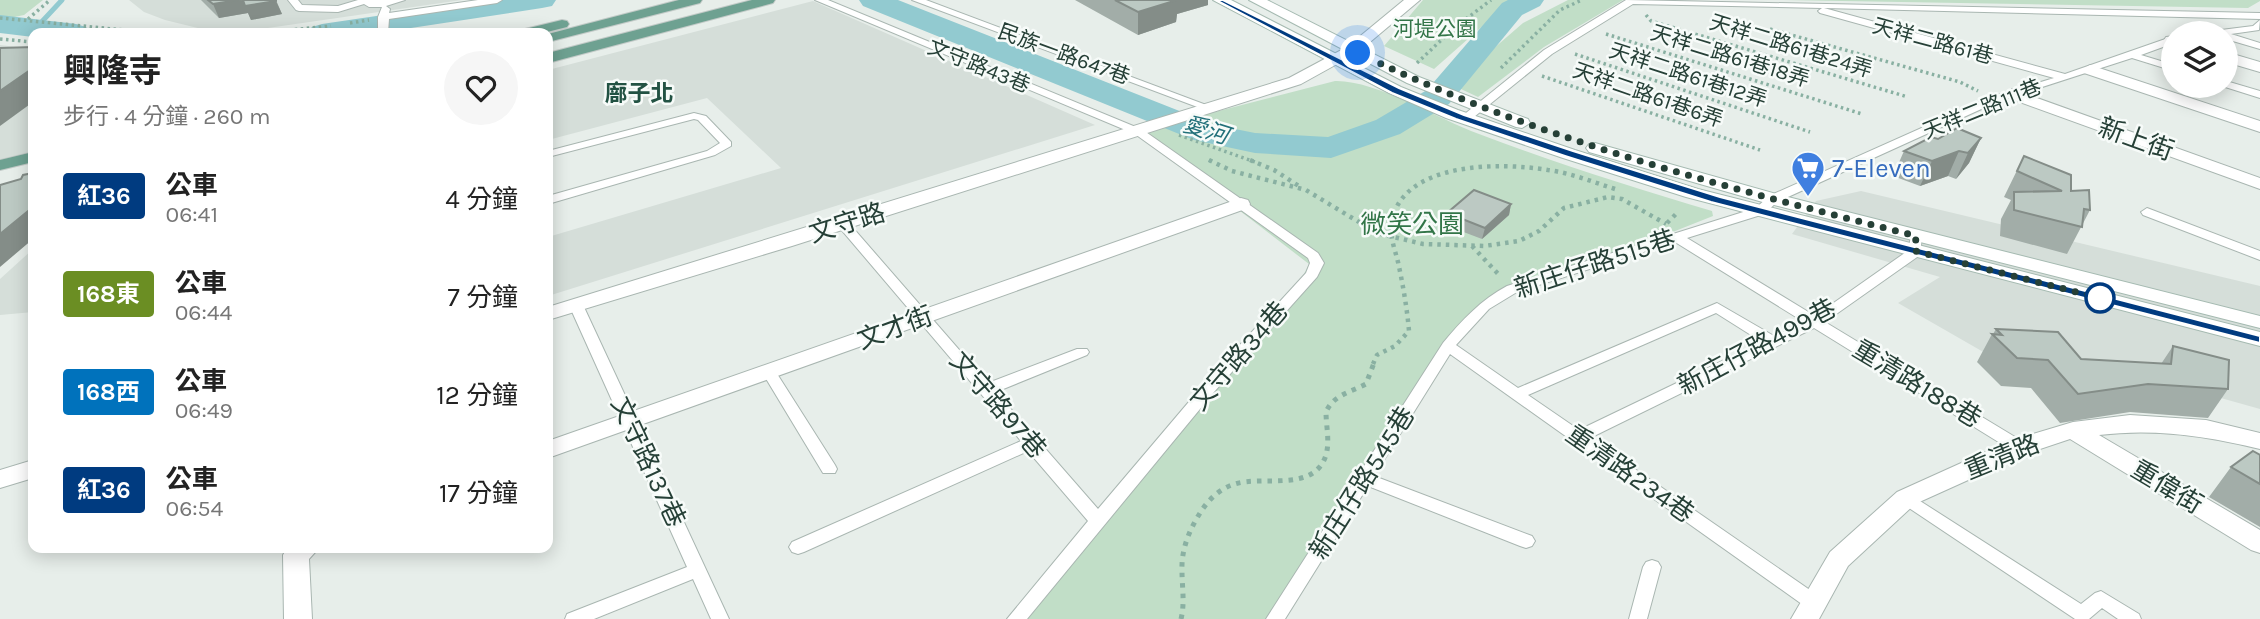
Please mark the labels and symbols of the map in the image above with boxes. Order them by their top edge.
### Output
street label: 天祥二路61巷24弄 [1707,10,1875,82]
street label: 天祥二路61巷 [1870,13,1996,69]
park label: 河堤公園 [1393,17,1477,41]
street label: 民族一路647巷 [995,19,1133,89]
street label: 天祥二路61巷18弄 [1648,20,1812,92]
street label: 文守路43巷 [924,35,1034,97]
your location [1340,35,1375,70]
street label: 天祥二路61巷12弄 [1606,38,1770,112]
street label: 天祥二路61巷6弄 [1570,58,1726,132]
street label: 天祥二路111巷 [1919,74,2045,144]
district label: 廍子北 [605,80,674,107]
water label: 愛河 [1180,110,1236,151]
street label: 新上街 [2094,111,2178,167]
supermarket icon: 7-Eleven [1789,149,1827,198]
place label: 7-Eleven [1832,153,1931,184]
street label: 文守路 [805,197,889,249]
park label: 微笑公園 [1360,209,1464,240]
street label: 新庄仔路515巷 [1510,223,1680,305]
unlabelled marker [2085,283,2115,313]
street label: 新庄仔路499巷 [1673,292,1841,402]
street label: 文守路34巷 [1183,295,1295,417]
street label: 文才街 [853,300,937,356]
street label: 重清路188巷 [1847,333,1987,435]
street label: 文守路97巷 [943,345,1053,465]
street label: 文守路137巷 [604,392,692,532]
street label: 新庄仔路545巷 [1303,401,1421,565]
street label: 重清路234巷 [1560,419,1700,529]
street label: 重清路 [1960,428,2044,486]
street label: 重偉街 [2126,454,2208,520]

